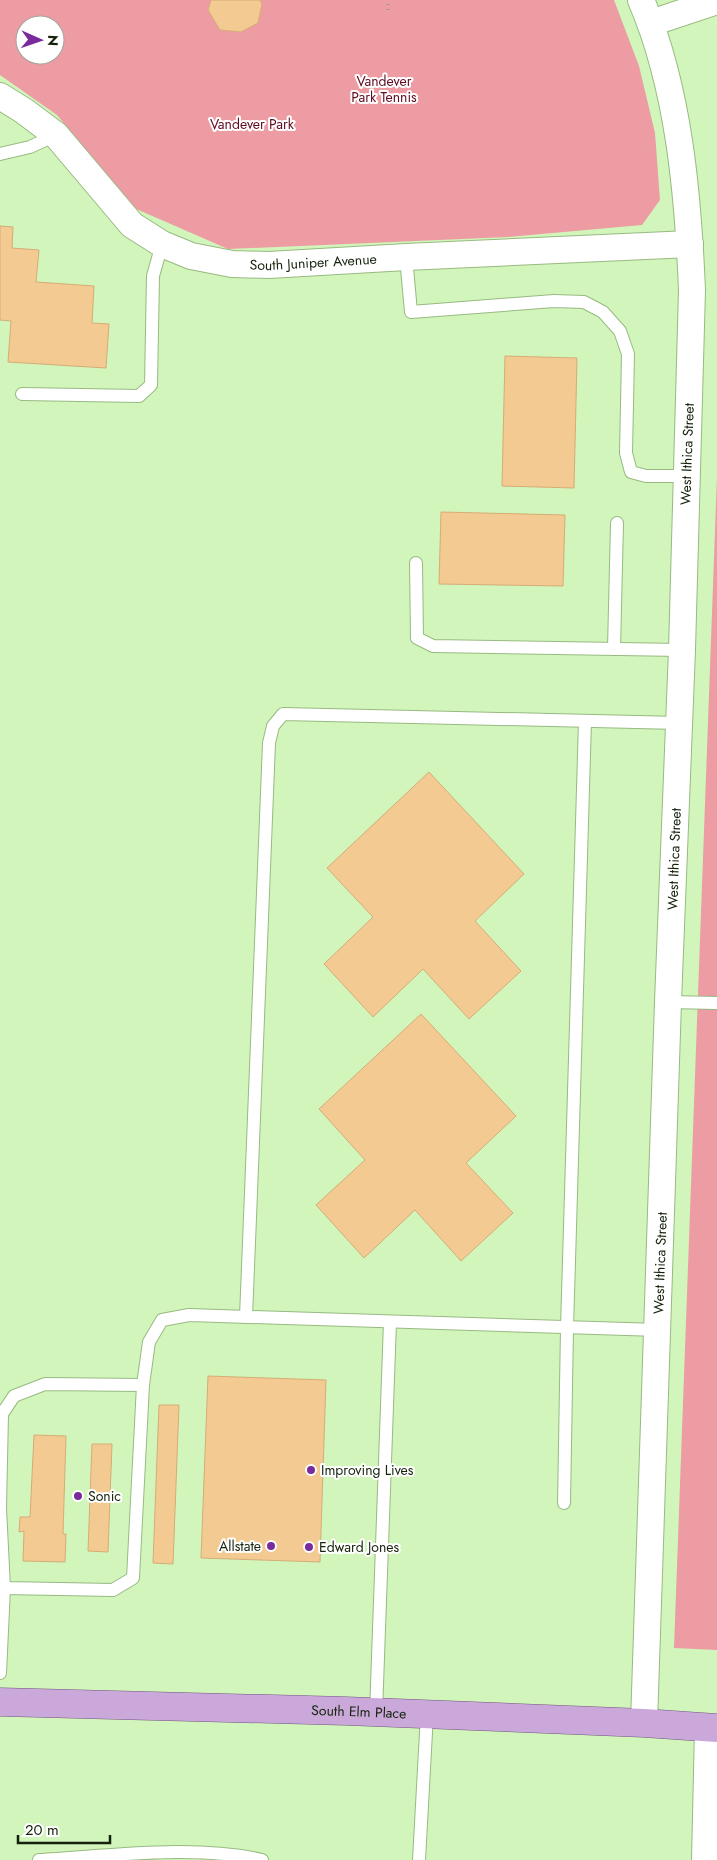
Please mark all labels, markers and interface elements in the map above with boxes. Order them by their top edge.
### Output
north arrow [15,15,65,65]
text: N [43,35,63,46]
park label: Vandever Park Tennis [351,71,417,107]
park label: Vandever Park [210,114,295,134]
street label: South Juniper Avenue [249,249,377,275]
street label: West Ithica Street [675,402,699,505]
street label: West Ithica Street [662,807,686,910]
street label: West Ithica Street [648,1211,672,1314]
place label: Improving Lives [321,1460,414,1480]
marker: Improving Lives [305,1464,317,1476]
place label: Sonic [88,1486,121,1506]
marker: Sonic [72,1490,84,1502]
place label: Allstate [219,1536,261,1556]
place label: Edward Jones [319,1537,399,1557]
marker: Allstate [265,1540,277,1552]
marker: Edward Jones [303,1541,315,1553]
street label: South Elm Place [311,1700,407,1723]
scale bar [18,1812,110,1844]
text: 20 m [25,1819,59,1841]

